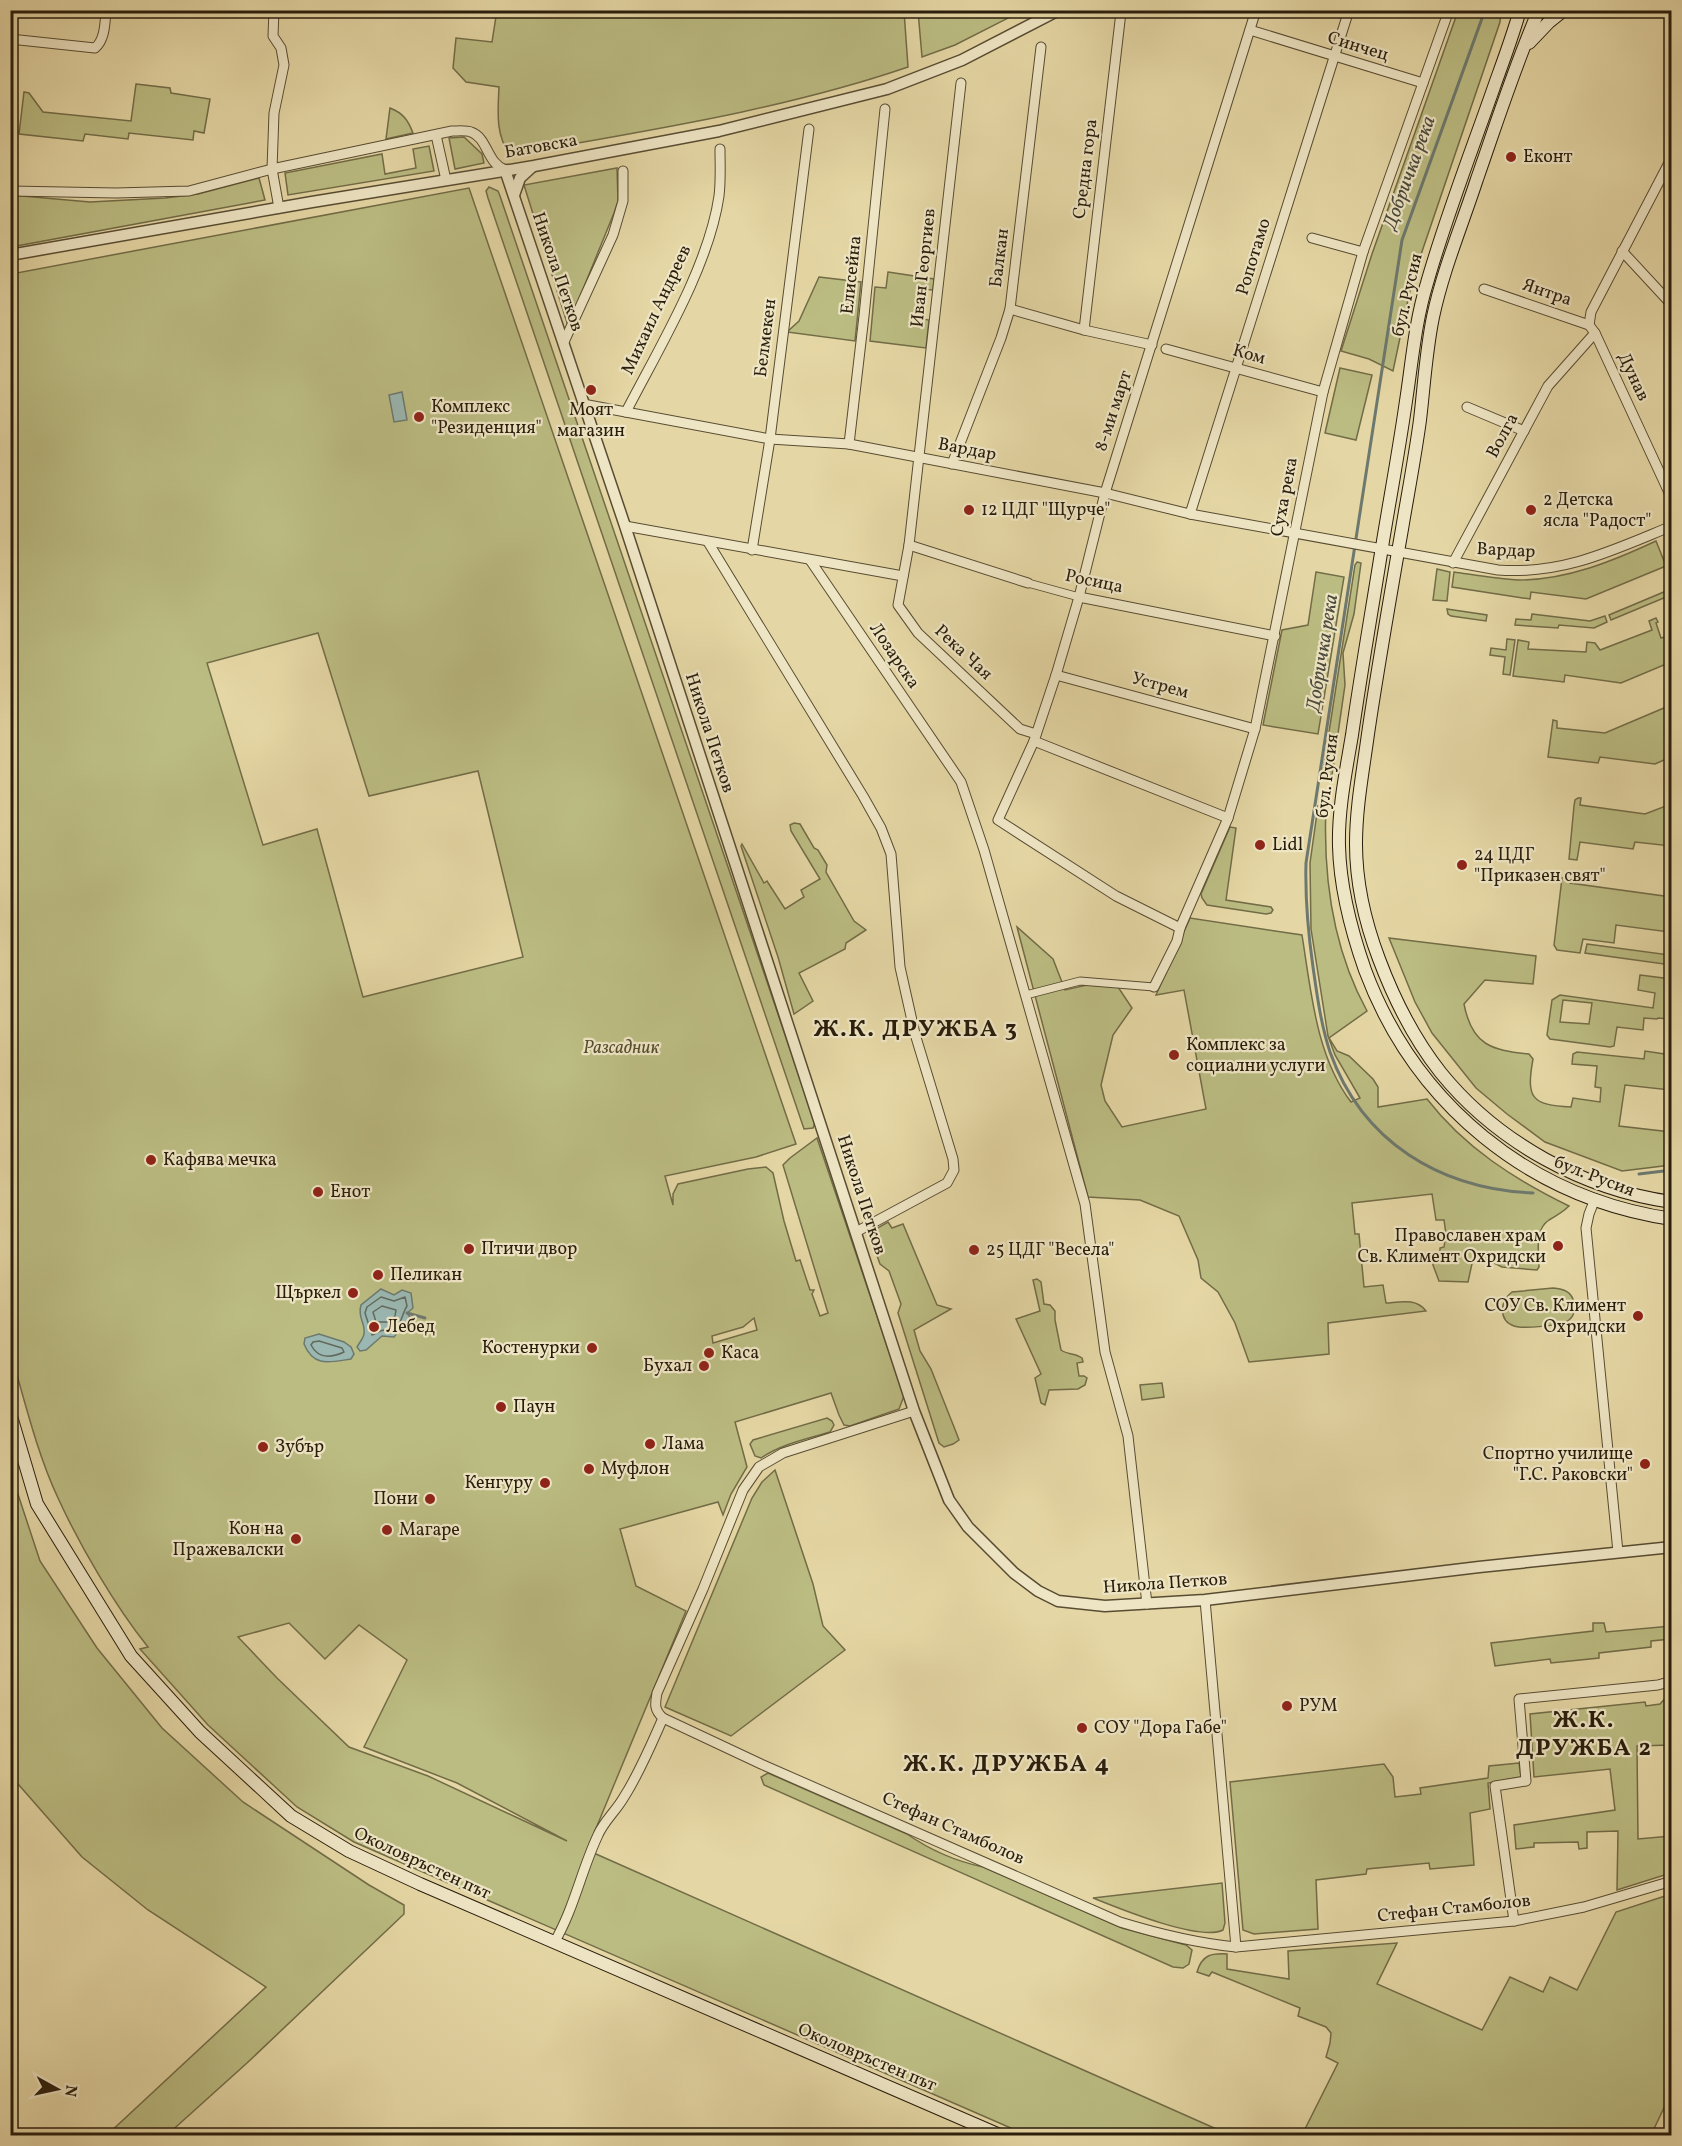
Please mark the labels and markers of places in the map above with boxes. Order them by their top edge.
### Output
place label: Еконт [1523,145,1573,170]
marker: Еконт [1504,150,1518,164]
marker: Моят магазин [584,383,598,397]
place label: Комплекс "Резиденция" [431,395,542,441]
place label: Моят магазин [557,398,625,444]
marker: Комплекс "Резиденция" [412,410,426,424]
place label: 2 Детска ясла "Радост" [1543,488,1652,534]
place label: 12 ЦДГ "Щурче" [981,498,1110,523]
marker: 12 ЦДГ "Щурче" [962,503,976,517]
marker: 2 Детска ясла "Радост" [1524,503,1538,517]
place label: Lidl [1272,833,1303,858]
marker: Lidl [1253,838,1267,852]
place label: 24 ЦДГ "Приказен свят" [1474,843,1606,889]
marker: 24 ЦДГ "Приказен свят" [1455,858,1469,872]
place label: Комплекс за социални услуги [1186,1033,1325,1079]
marker: Комплекс за социални услуги [1167,1048,1181,1062]
place label: Кафява мечка [163,1148,277,1173]
marker: Кафява мечка [144,1153,158,1167]
place label: Енот [330,1180,370,1205]
marker: Енот [311,1185,325,1199]
place label: Православен храм Св. Климент Охридски [1358,1224,1546,1270]
place label: Птичи двор [481,1237,577,1262]
place label: 25 ЦДГ "Весела" [986,1238,1115,1263]
marker: Православен храм Св. Климент Охридски [1551,1239,1565,1253]
marker: Птичи двор [462,1242,476,1256]
marker: 25 ЦДГ "Весела" [967,1243,981,1257]
place label: Пеликан [390,1263,462,1288]
marker: Пеликан [371,1268,385,1282]
place label: Щъркел [275,1281,341,1306]
marker: Щъркел [346,1286,360,1300]
place label: СОУ Св. Климент Охридски [1484,1294,1626,1340]
marker: СОУ Св. Климент Охридски [1631,1309,1645,1323]
place label: Лебед [386,1315,435,1340]
marker: Лебед [367,1320,381,1334]
place label: Костенурки [482,1336,580,1361]
marker: Костенурки [585,1341,599,1355]
place label: Каса [721,1341,759,1366]
marker: Каса [702,1346,716,1360]
place label: Бухал [643,1354,692,1379]
marker: Бухал [697,1359,711,1373]
place label: Паун [513,1395,555,1420]
marker: Паун [494,1400,508,1414]
place label: Лама [662,1432,704,1457]
place label: Зубър [275,1435,324,1460]
marker: Лама [643,1437,657,1451]
marker: Зубър [256,1440,270,1454]
place label: Спортно училище "Г.С. Раковски" [1483,1442,1633,1488]
place label: Муфлон [601,1457,669,1482]
marker: Спортно училище "Г.С. Раковски" [1638,1457,1652,1471]
marker: Муфлон [582,1462,596,1476]
place label: Кенгуру [465,1471,533,1496]
marker: Кенгуру [538,1476,552,1490]
place label: Пони [373,1487,418,1512]
marker: Пони [423,1492,437,1506]
place label: Кон на Пражевалски [172,1517,284,1563]
place label: Магаре [399,1518,460,1543]
marker: Магаре [380,1523,394,1537]
marker: Кон на Пражевалски [289,1532,303,1546]
place label: РУМ [1299,1694,1338,1719]
marker: РУМ [1280,1699,1294,1713]
place label: СОУ "Дора Габе" [1094,1716,1227,1741]
marker: СОУ "Дора Габе" [1075,1721,1089,1735]

